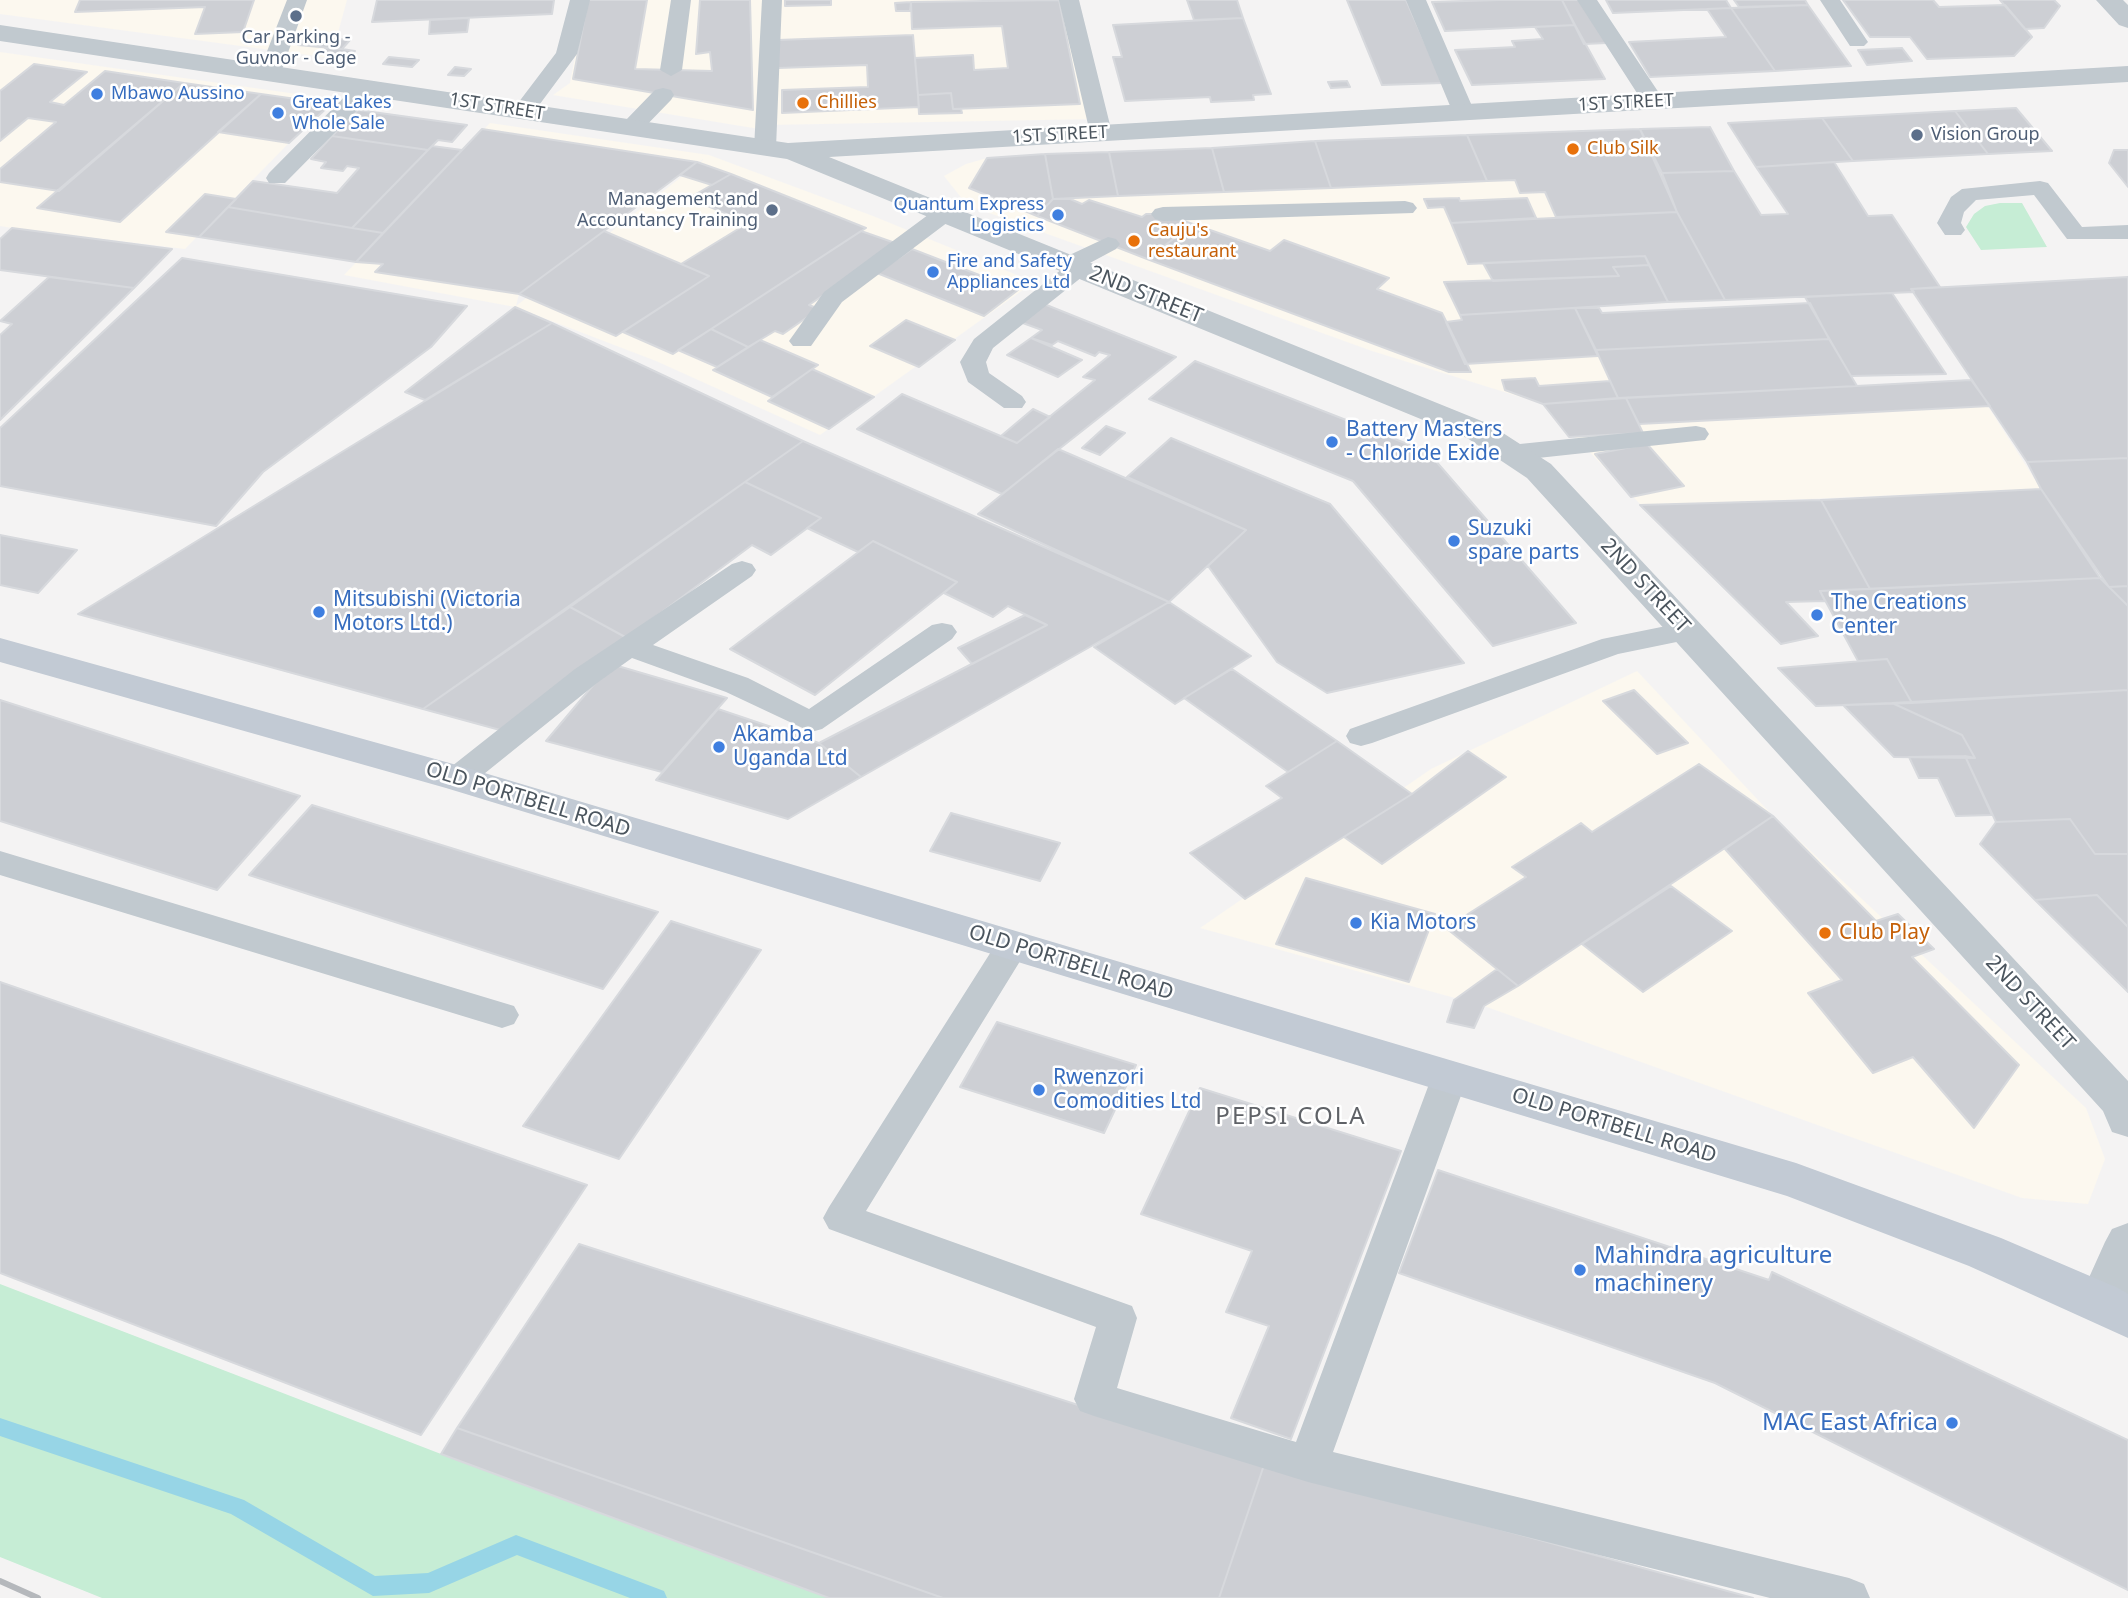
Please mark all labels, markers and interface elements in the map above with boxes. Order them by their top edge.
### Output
marker: Car Parking - Guvnor - Cage [288,8,304,24]
place label: Car Parking - Guvnor - Cage [236,27,356,70]
place label: Mbawo Aussino [111,83,245,105]
marker: Mbawo Aussino [89,86,105,102]
street label: 1ST STREET [448,89,546,125]
street label: 1ST STREET [1578,90,1674,116]
place label: Great Lakes Whole Sale [292,92,392,134]
place label: Chillies [817,92,877,114]
marker: Chillies [795,95,811,111]
marker: Great Lakes Whole Sale [270,105,286,121]
street label: 1ST STREET [1012,122,1108,148]
place label: Vision Group [1931,124,2040,146]
marker: Vision Group [1909,127,1925,143]
place label: Club Silk [1587,138,1659,160]
marker: Club Silk [1565,141,1581,157]
place label: Management and Accountancy Training [577,189,758,232]
place label: Quantum Express Logistics [893,194,1044,236]
marker: Management and Accountancy Training [764,202,780,218]
marker: Quantum Express Logistics [1050,207,1066,223]
place label: Cauju's restaurant [1148,220,1236,262]
marker: Cauju's restaurant [1126,233,1142,249]
place label: Fire and Safety Appliances Ltd [947,251,1072,294]
street label: 2ND STREET [1086,261,1206,329]
marker: Fire and Safety Appliances Ltd [925,264,941,280]
place label: Battery Masters - Chloride Exide [1346,417,1502,467]
marker: Battery Masters - Chloride Exide [1324,434,1340,450]
place label: Suzuki spare parts [1468,516,1579,566]
marker: Suzuki spare parts [1446,533,1462,549]
street label: 2ND STREET [1595,534,1695,638]
place label: Mitsubishi (Victoria Motors Ltd.) [333,587,521,637]
place label: The Creations Center [1831,590,1967,640]
marker: Mitsubishi (Victoria Motors Ltd.) [311,604,327,620]
marker: The Creations Center [1809,607,1825,623]
place label: Akamba Uganda Ltd [733,722,848,772]
marker: Akamba Uganda Ltd [711,739,727,755]
street label: OLD PORTBELL ROAD [423,757,633,843]
place label: Kia Motors [1370,910,1476,936]
marker: Kia Motors [1348,915,1364,931]
street label: OLD PORTBELL ROAD [966,920,1176,1006]
place label: Club Play [1839,920,1930,946]
marker: Club Play [1817,925,1833,941]
street label: 2ND STREET [1980,951,2080,1055]
place label: Rwenzori Comodities Ltd [1053,1065,1202,1115]
marker: Rwenzori Comodities Ltd [1031,1082,1047,1098]
street label: OLD PORTBELL ROAD [1509,1083,1719,1169]
district label: PEPSI COLA [1217,1103,1365,1131]
place label: Mahindra agriculture machinery [1594,1242,1832,1298]
marker: Mahindra agriculture machinery [1572,1262,1588,1278]
place label: MAC East Africa [1762,1409,1938,1437]
marker: MAC East Africa [1944,1415,1960,1431]

